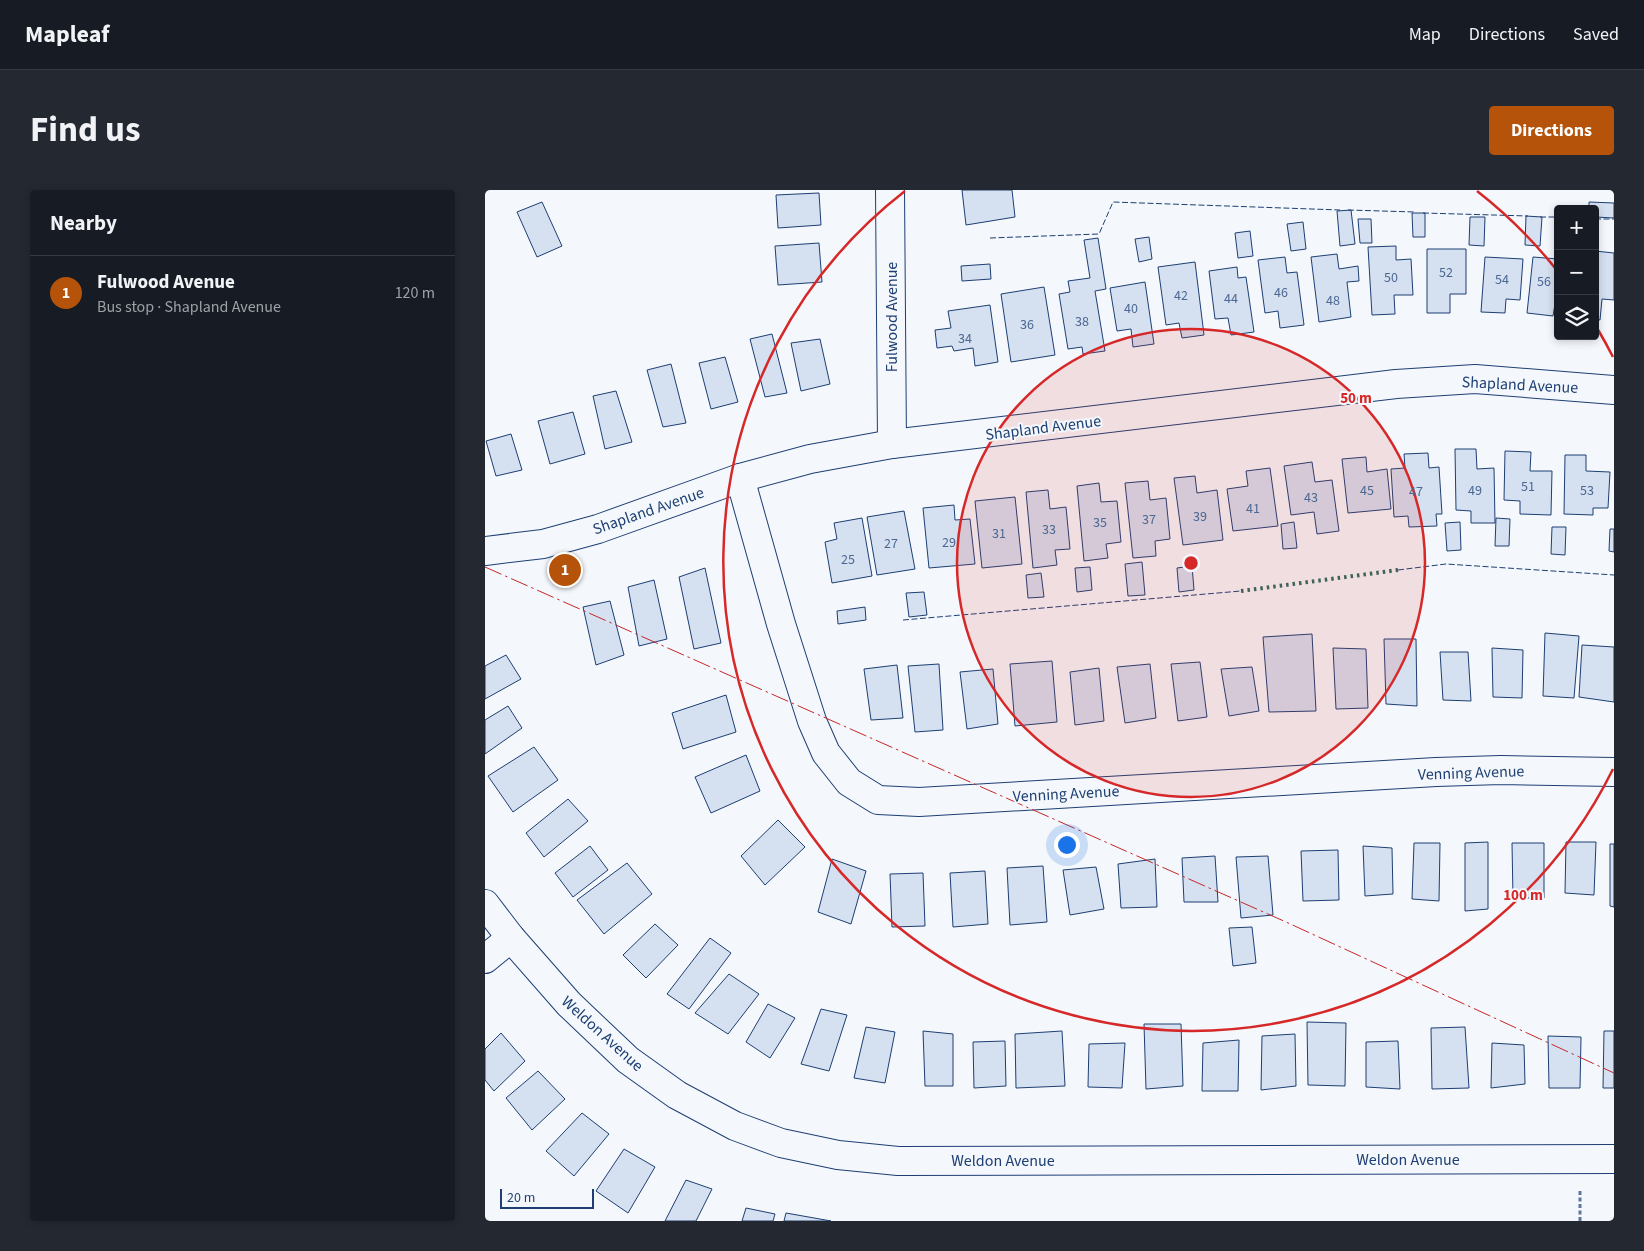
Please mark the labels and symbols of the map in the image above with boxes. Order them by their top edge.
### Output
street label: Fulwood Avenue [881,262,903,372]
house number: 52 [1439,263,1453,283]
house number: 50 [1384,268,1398,288]
house number: 54 [1495,270,1509,290]
house number: 56 [1537,272,1551,292]
house number: 46 [1274,283,1288,303]
house number: 42 [1174,286,1188,306]
house number: 44 [1224,289,1238,309]
house number: 48 [1326,291,1340,311]
house number: 40 [1124,299,1138,319]
house number: 38 [1075,312,1089,332]
house number: 36 [1020,315,1034,335]
house number: 34 [958,329,972,349]
street label: Shapland Avenue [1461,371,1579,399]
text: 50 m [1340,388,1372,409]
street label: Shapland Avenue [984,410,1102,446]
house number: 51 [1521,477,1535,497]
house number: 45 [1360,481,1374,501]
house number: 49 [1468,481,1482,501]
house number: 53 [1580,481,1594,501]
street label: Shapland Avenue [590,482,707,540]
house number: 47 [1409,482,1423,502]
house number: 43 [1304,488,1318,508]
house number: 41 [1246,499,1260,519]
house number: 39 [1193,507,1207,527]
house number: 37 [1142,510,1156,530]
house number: 35 [1093,513,1107,533]
house number: 33 [1042,520,1056,540]
house number: 31 [992,524,1006,544]
house number: 29 [942,533,956,553]
house number: 27 [884,534,898,554]
house number: 25 [841,550,855,570]
pin: 1 [549,551,581,589]
centre of rings [1182,554,1200,572]
street label: Venning Avenue [1417,760,1525,786]
street label: Venning Avenue [1012,780,1120,808]
your location [1054,832,1080,858]
text: 100 m [1503,885,1543,906]
street label: Weldon Avenue [557,991,648,1077]
street label: Weldon Avenue [1356,1149,1460,1171]
street label: Weldon Avenue [951,1150,1055,1172]
scale bar [500,1186,594,1209]

